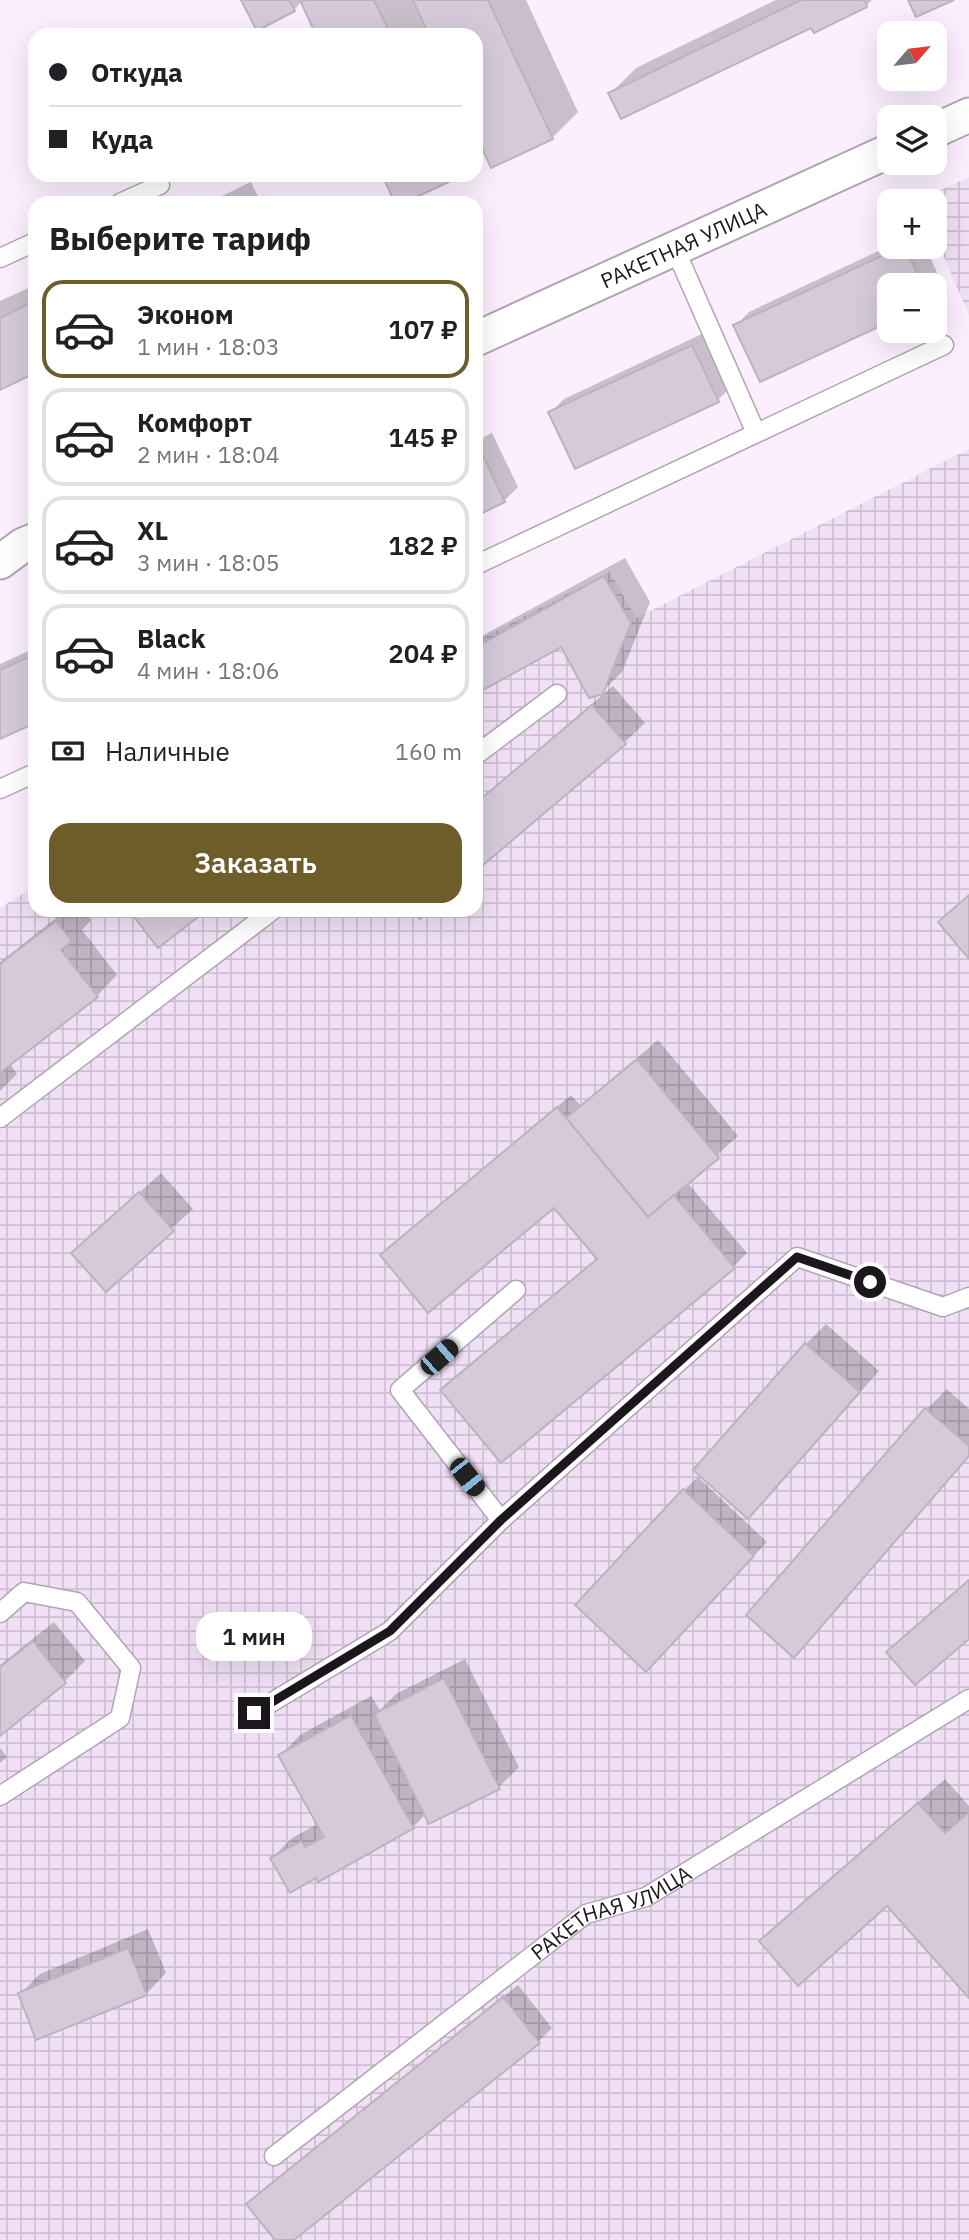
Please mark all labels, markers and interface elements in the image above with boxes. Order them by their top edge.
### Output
north arrow [877,21,947,91]
map controls [877,21,947,343]
text: Откуда [91,55,183,89]
button: layers [877,105,947,175]
text: Куда [91,122,153,156]
button: + [877,189,947,259]
street label: РАКЕТНАЯ УЛИЦА [596,195,771,295]
text: Выберите тариф [49,217,311,259]
button: − [877,273,947,343]
text: Эконом [137,297,234,331]
icon: car [53,298,116,361]
text: 107 ₽ [388,312,458,346]
text: 1 мин · 18:03 [137,331,280,361]
text: Комфорт [137,405,252,439]
icon: car [53,406,116,469]
text: 145 ₽ [388,420,458,454]
text: 2 мин · 18:04 [137,439,280,469]
text: XL [137,513,168,547]
icon: car [53,514,116,577]
text: 182 ₽ [388,528,458,562]
text: 3 мин · 18:05 [137,547,280,577]
text: Black [137,621,205,655]
icon: car [53,622,116,685]
text: 204 ₽ [388,636,458,670]
text: 4 мин · 18:06 [137,655,280,685]
icon: cash [49,732,87,770]
text: Наличные [105,734,230,768]
text: 160 m [395,736,462,766]
button: Заказать [49,823,462,903]
route start [854,1266,886,1298]
car [417,1335,462,1379]
car [446,1454,489,1500]
callout: 1 мин [196,1612,312,1660]
text: 1 мин [222,1621,286,1651]
route end [238,1697,270,1729]
street label: РАКЕТНАЯ УЛИЦА [525,1859,696,1966]

